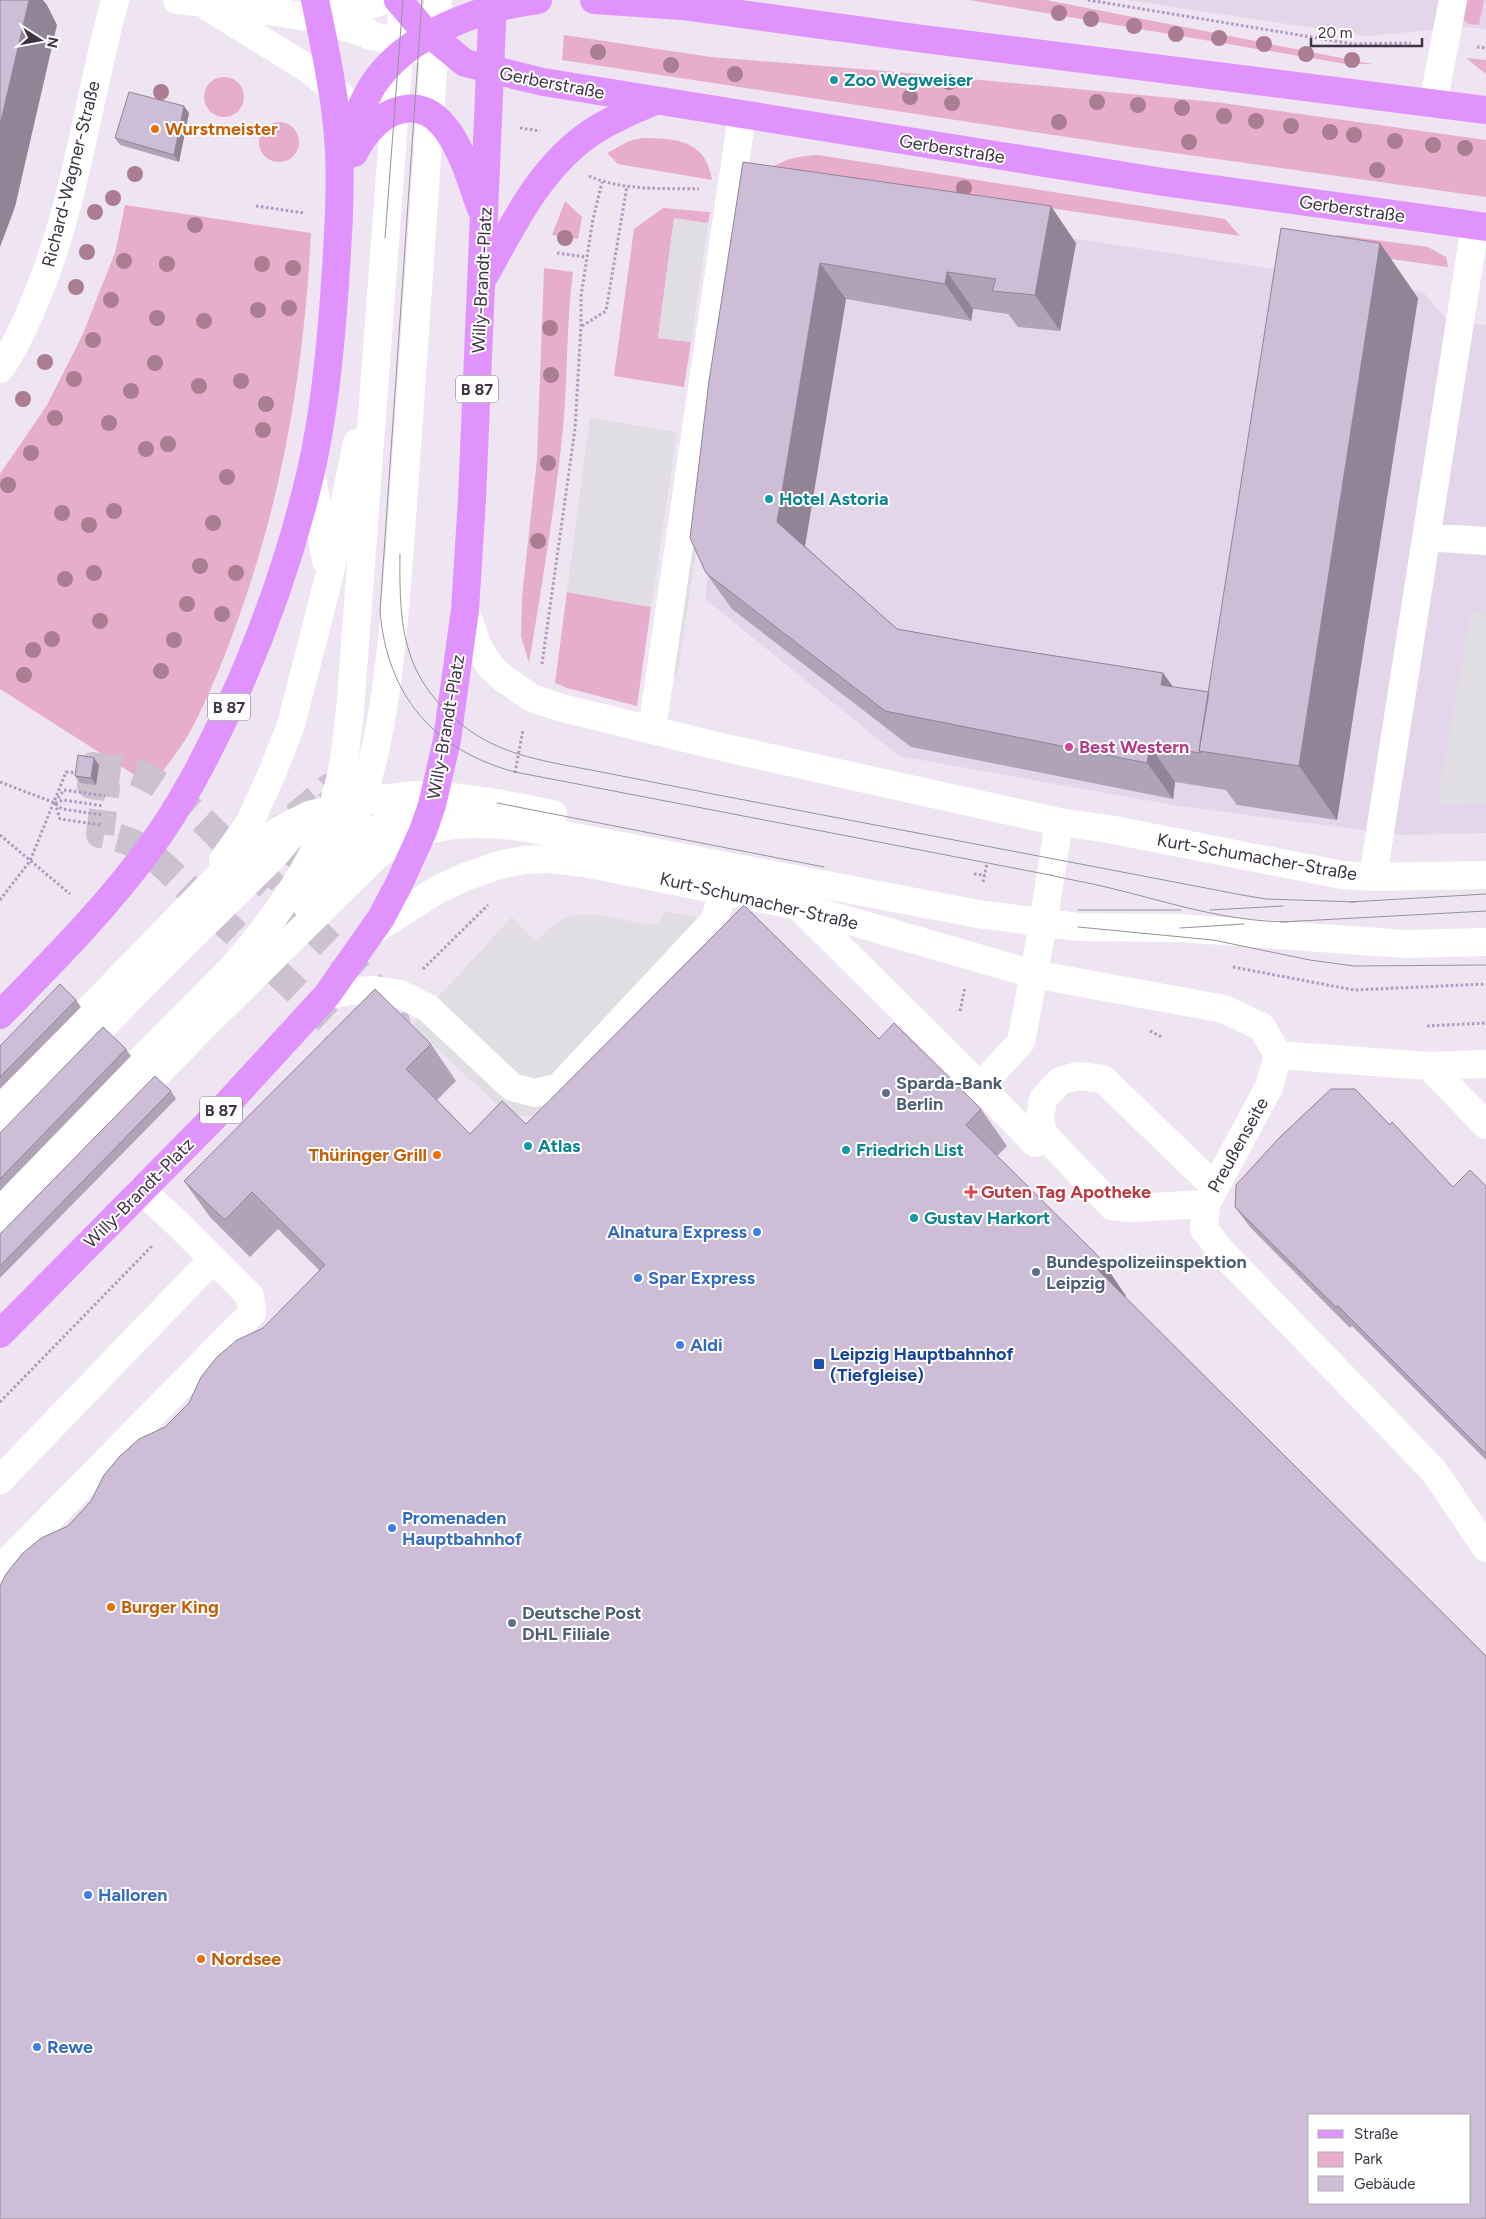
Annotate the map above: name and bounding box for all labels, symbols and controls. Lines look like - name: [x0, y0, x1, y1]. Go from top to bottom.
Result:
- north arrow: [15, 15, 65, 65]
- scale bar: [1311, 15, 1422, 47]
- text: 20 m: [1318, 24, 1352, 42]
- text: N: [43, 35, 62, 49]
- street label: Gerberstraße: [498, 62, 607, 104]
- place label: Zoo Wegweiser: [844, 69, 973, 91]
- marker: Zoo Wegweiser: [828, 74, 840, 86]
- street label: Richard-Wagner-Straße: [37, 78, 105, 270]
- place label: Wurstmeister: [165, 118, 278, 140]
- marker: Wurstmeister: [149, 123, 161, 135]
- street label: Gerberstraße: [898, 130, 1006, 168]
- street label: Gerberstraße: [1298, 191, 1406, 227]
- street label: Willy-Brandt-Platz: [467, 206, 497, 354]
- road number: B 87: [456, 376, 498, 402]
- place label: Hotel Astoria: [779, 488, 889, 510]
- marker: Hotel Astoria: [763, 493, 775, 505]
- street label: Willy-Brandt-Platz: [422, 653, 470, 801]
- road number: B 87: [208, 694, 250, 720]
- place label: Best Western: [1079, 736, 1189, 758]
- marker: Best Western: [1063, 741, 1075, 753]
- street label: Kurt-Schumacher-Straße: [1155, 829, 1359, 885]
- street label: Kurt-Schumacher-Straße: [658, 867, 861, 935]
- place label: Sparda-Bank Berlin: [896, 1072, 1003, 1115]
- marker: Sparda-Bank Berlin: [880, 1087, 892, 1099]
- street label: Preußenseite: [1203, 1093, 1273, 1196]
- road number: B 87: [200, 1096, 242, 1124]
- street label: Willy-Brandt-Platz: [79, 1133, 199, 1253]
- place label: Atlas: [538, 1135, 581, 1157]
- place label: Friedrich List: [856, 1139, 964, 1161]
- marker: Atlas: [522, 1140, 534, 1152]
- place label: Thüringer Grill: [309, 1144, 427, 1166]
- marker: Friedrich List: [840, 1144, 852, 1156]
- marker: Thüringer Grill: [431, 1149, 443, 1161]
- place label: Guten Tag Apotheke: [981, 1181, 1151, 1203]
- marker: Guten Tag Apotheke: [965, 1186, 977, 1198]
- place label: Gustav Harkort: [924, 1207, 1050, 1229]
- marker: Gustav Harkort: [908, 1212, 920, 1224]
- place label: Alnatura Express: [607, 1221, 748, 1243]
- marker: Alnatura Express: [751, 1226, 763, 1238]
- place label: Bundespolizeiinspektion Leipzig: [1046, 1251, 1247, 1294]
- marker: Bundespolizeiinspektion Leipzig: [1030, 1266, 1042, 1278]
- place label: Spar Express: [648, 1267, 756, 1289]
- marker: Spar Express: [632, 1272, 644, 1284]
- place label: Aldi: [690, 1334, 723, 1356]
- marker: Aldi: [674, 1339, 686, 1351]
- place label: Leipzig Hauptbahnhof (Tiefgleise): [830, 1343, 1014, 1386]
- marker: Leipzig Hauptbahnhof (Tiefgleise): [812, 1357, 826, 1371]
- place label: Promenaden Hauptbahnhof: [402, 1507, 523, 1550]
- marker: Promenaden Hauptbahnhof: [386, 1522, 398, 1534]
- place label: Burger King: [121, 1596, 219, 1618]
- marker: Burger King: [105, 1601, 117, 1613]
- place label: Deutsche Post DHL Filiale: [522, 1602, 642, 1645]
- marker: Deutsche Post DHL Filiale: [506, 1617, 518, 1629]
- place label: Halloren: [98, 1884, 167, 1906]
- marker: Halloren: [82, 1889, 94, 1901]
- place label: Nordsee: [211, 1948, 281, 1970]
- marker: Nordsee: [195, 1953, 207, 1965]
- place label: Rewe: [47, 2036, 93, 2058]
- marker: Rewe: [31, 2041, 43, 2053]
- legend: [1308, 2114, 1471, 2204]
- text: Straße: [1354, 2125, 1398, 2143]
- text: Park: [1354, 2150, 1383, 2168]
- text: Gebäude: [1354, 2175, 1415, 2193]

